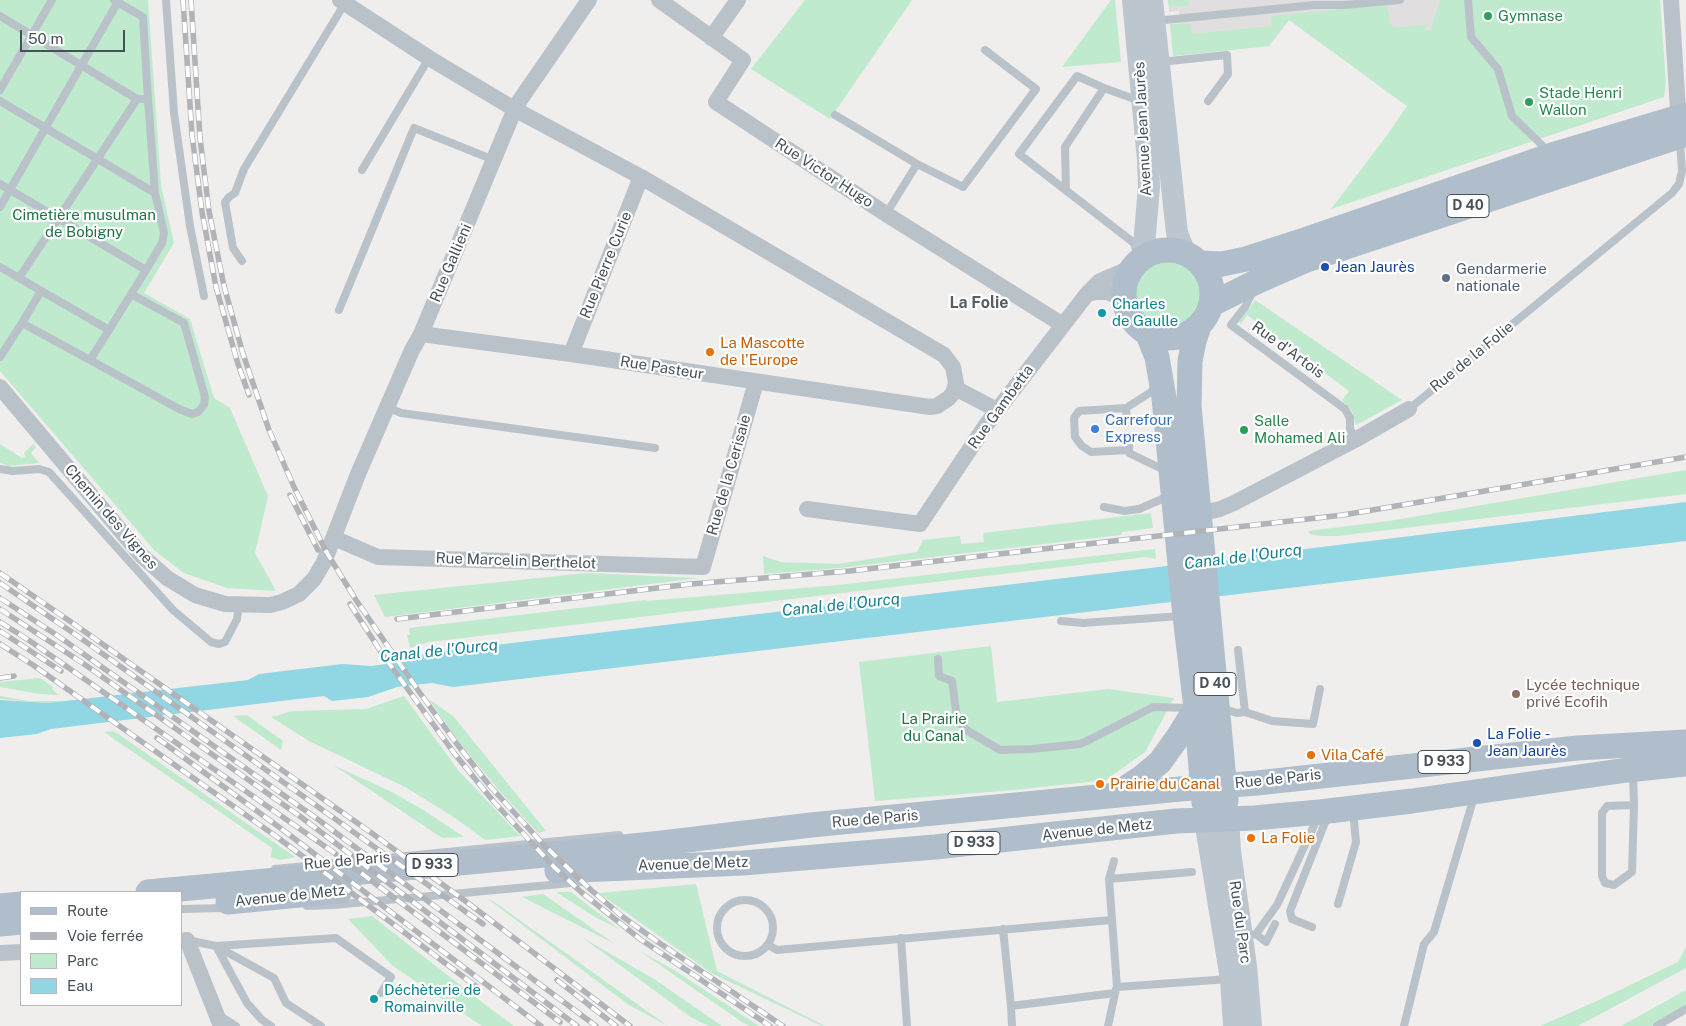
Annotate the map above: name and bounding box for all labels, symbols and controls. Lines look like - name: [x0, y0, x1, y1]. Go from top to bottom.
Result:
- place label: Gymnase: [1498, 7, 1563, 25]
- marker: Gymnase: [1482, 10, 1494, 22]
- scale bar: [22, 20, 128, 52]
- text: 50 m: [28, 30, 63, 47]
- street label: Avenue Jean Jaurès: [1130, 61, 1156, 197]
- place label: Stade Henri Wallon: [1539, 84, 1622, 119]
- marker: Stade Henri Wallon: [1523, 96, 1535, 108]
- street label: Rue Victor Hugo: [771, 134, 877, 212]
- road number: D 40: [1447, 195, 1489, 218]
- park label: Cimetière musulman de Bobigny: [12, 206, 156, 241]
- street label: Rue Pierre Curie: [576, 209, 636, 321]
- street label: Rue Gallieni: [426, 221, 476, 305]
- place label: Jean Jaurès: [1335, 258, 1415, 276]
- place label: Gendarmerie nationale: [1456, 260, 1547, 295]
- marker: Jean Jaurès: [1319, 261, 1331, 273]
- marker: Gendarmerie nationale: [1440, 272, 1452, 284]
- district label: La Folie: [949, 293, 1009, 313]
- place label: Charles de Gaulle: [1112, 295, 1178, 330]
- marker: Charles de Gaulle: [1096, 307, 1108, 319]
- street label: Rue d'Artois: [1248, 318, 1328, 382]
- street label: Rue de la Folie: [1427, 318, 1517, 396]
- place label: La Mascotte de l'Europe: [720, 334, 805, 369]
- marker: La Mascotte de l'Europe: [704, 346, 716, 358]
- street label: Rue Pasteur: [619, 352, 705, 384]
- street label: Rue Gambetta: [965, 361, 1037, 453]
- place label: Carrefour Express: [1105, 411, 1172, 446]
- place label: Salle Mohamed Ali: [1254, 412, 1345, 447]
- street label: Rue de la Cerisaie: [703, 413, 755, 537]
- marker: Carrefour Express: [1089, 423, 1101, 435]
- marker: Salle Mohamed Ali: [1238, 424, 1250, 436]
- street label: Chemin des Vignes: [61, 461, 161, 573]
- water label: Canal de l'Ourcq: [1183, 540, 1303, 574]
- street label: Rue Marcelin Berthelot: [435, 549, 597, 573]
- water label: Canal de l'Ourcq: [781, 589, 901, 621]
- water label: Canal de l'Ourcq: [379, 635, 499, 667]
- road number: D 40: [1194, 672, 1236, 696]
- place label: Lycée technique privé Ecofih: [1526, 676, 1640, 711]
- marker: Lycée technique privé Ecofih: [1510, 688, 1522, 700]
- park label: La Prairie du Canal: [901, 710, 967, 745]
- place label: La Folie - Jean Jaurès: [1487, 725, 1567, 760]
- marker: La Folie - Jean Jaurès: [1471, 737, 1483, 749]
- place label: Vila Café: [1321, 746, 1384, 764]
- marker: Vila Café: [1305, 749, 1317, 761]
- road number: D 933: [1418, 750, 1470, 774]
- street label: Rue de Paris: [1234, 766, 1322, 792]
- place label: Prairie du Canal: [1110, 775, 1220, 793]
- marker: Prairie du Canal: [1094, 778, 1106, 790]
- street label: Rue de Paris: [831, 806, 919, 832]
- street label: Avenue de Metz: [1041, 815, 1153, 845]
- place label: La Folie: [1261, 829, 1315, 847]
- road number: D 933: [948, 831, 1000, 854]
- marker: La Folie: [1245, 832, 1257, 844]
- street label: Rue de Paris: [303, 848, 391, 874]
- street label: Avenue de Metz: [637, 853, 749, 875]
- road number: D 933: [406, 854, 458, 876]
- street label: Rue du Parc: [1225, 879, 1255, 965]
- street label: Avenue de Metz: [234, 881, 346, 911]
- legend: [20, 891, 182, 1006]
- text: Route: [67, 902, 108, 919]
- text: Voie ferrée: [67, 927, 144, 944]
- text: Parc: [67, 952, 99, 969]
- text: Eau: [67, 977, 93, 994]
- place label: Déchèterie de Romainville: [384, 981, 481, 1016]
- marker: Déchèterie de Romainville: [368, 993, 380, 1005]

